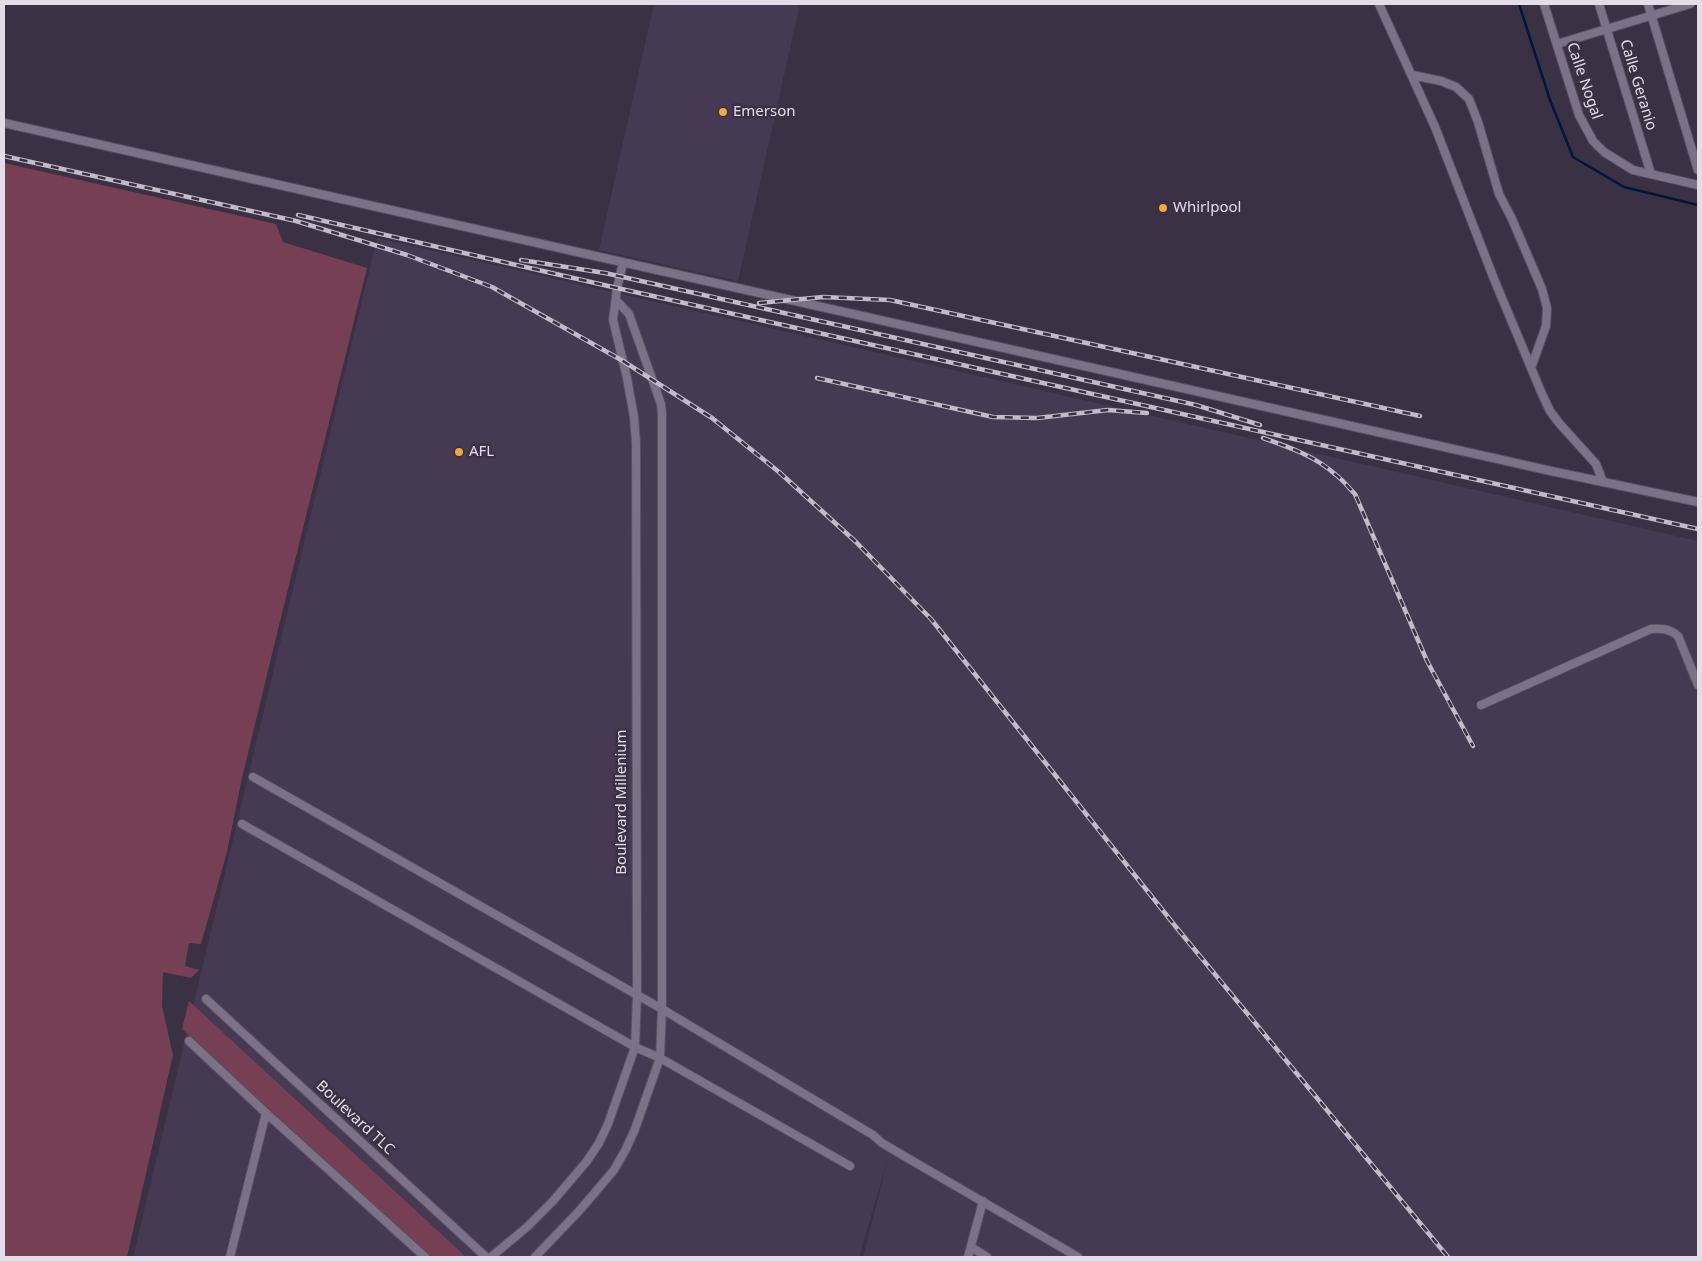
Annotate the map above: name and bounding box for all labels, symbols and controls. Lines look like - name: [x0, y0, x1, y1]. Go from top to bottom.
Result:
- street label: Calle Geranio: [1616, 37, 1660, 133]
- street label: Calle Nogal: [1562, 40, 1606, 122]
- place label: Emerson: [733, 103, 796, 121]
- marker: Emerson: [717, 106, 729, 118]
- place label: Whirlpool: [1173, 199, 1241, 217]
- marker: Whirlpool: [1157, 202, 1169, 214]
- place label: AFL: [469, 443, 494, 461]
- marker: AFL: [453, 446, 465, 458]
- street label: Boulevard Millenium: [613, 729, 631, 875]
- street label: Boulevard TLC: [312, 1077, 398, 1159]

